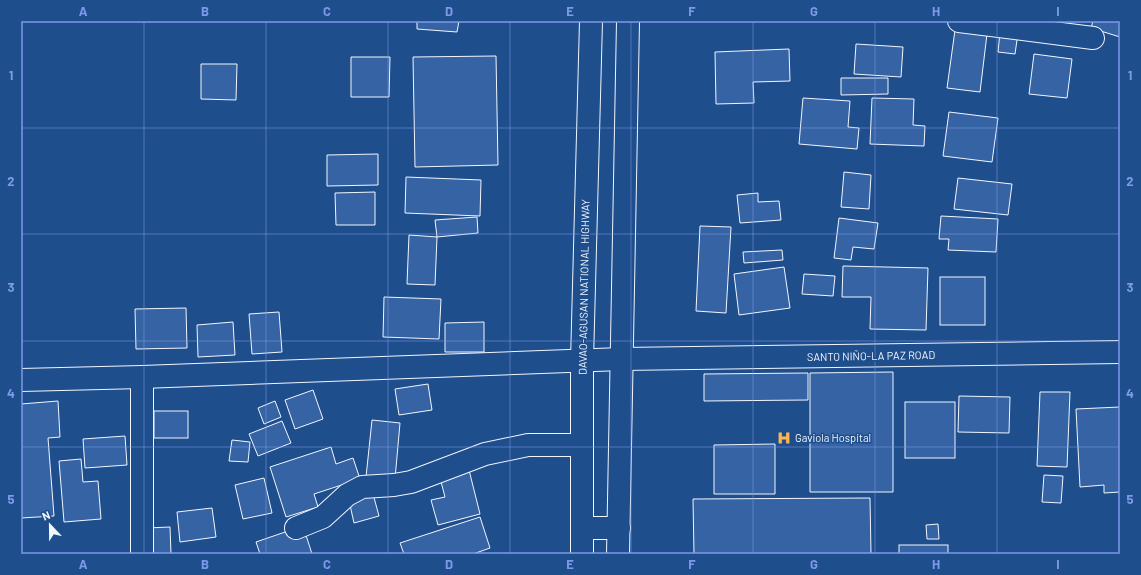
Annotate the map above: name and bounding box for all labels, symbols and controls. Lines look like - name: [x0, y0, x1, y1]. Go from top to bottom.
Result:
- text: A: [79, 3, 88, 19]
- text: B: [201, 3, 209, 19]
- text: C: [323, 3, 331, 19]
- text: D: [445, 3, 453, 19]
- text: E: [566, 3, 574, 19]
- text: F: [688, 3, 696, 19]
- text: G: [810, 3, 818, 19]
- text: H: [932, 3, 940, 19]
- text: I: [1056, 3, 1060, 19]
- text: 1: [9, 67, 13, 83]
- text: 1: [1128, 67, 1132, 83]
- text: 2: [7, 173, 15, 189]
- text: 2: [1126, 173, 1134, 189]
- street label: DAVAO-AGUSAN NATIONAL HIGHWAY: [575, 199, 592, 375]
- text: 3: [7, 279, 15, 295]
- text: 3: [1126, 279, 1134, 295]
- street label: SANTO NIÑO-LA PAZ ROAD: [807, 348, 935, 363]
- text: 4: [7, 385, 15, 401]
- text: 4: [1126, 385, 1134, 401]
- hospital icon: Gaviola Hospital: [776, 430, 792, 446]
- place label: Gaviola Hospital: [795, 431, 871, 444]
- text: 5: [7, 491, 15, 507]
- text: 5: [1126, 491, 1134, 507]
- north arrow: [30, 505, 70, 545]
- text: N: [40, 508, 52, 523]
- text: A: [79, 556, 88, 572]
- text: B: [201, 556, 209, 572]
- text: C: [323, 556, 331, 572]
- text: D: [445, 556, 453, 572]
- text: E: [566, 556, 574, 572]
- text: F: [688, 556, 696, 572]
- text: G: [810, 556, 818, 572]
- text: H: [932, 556, 940, 572]
- text: I: [1056, 556, 1060, 572]

